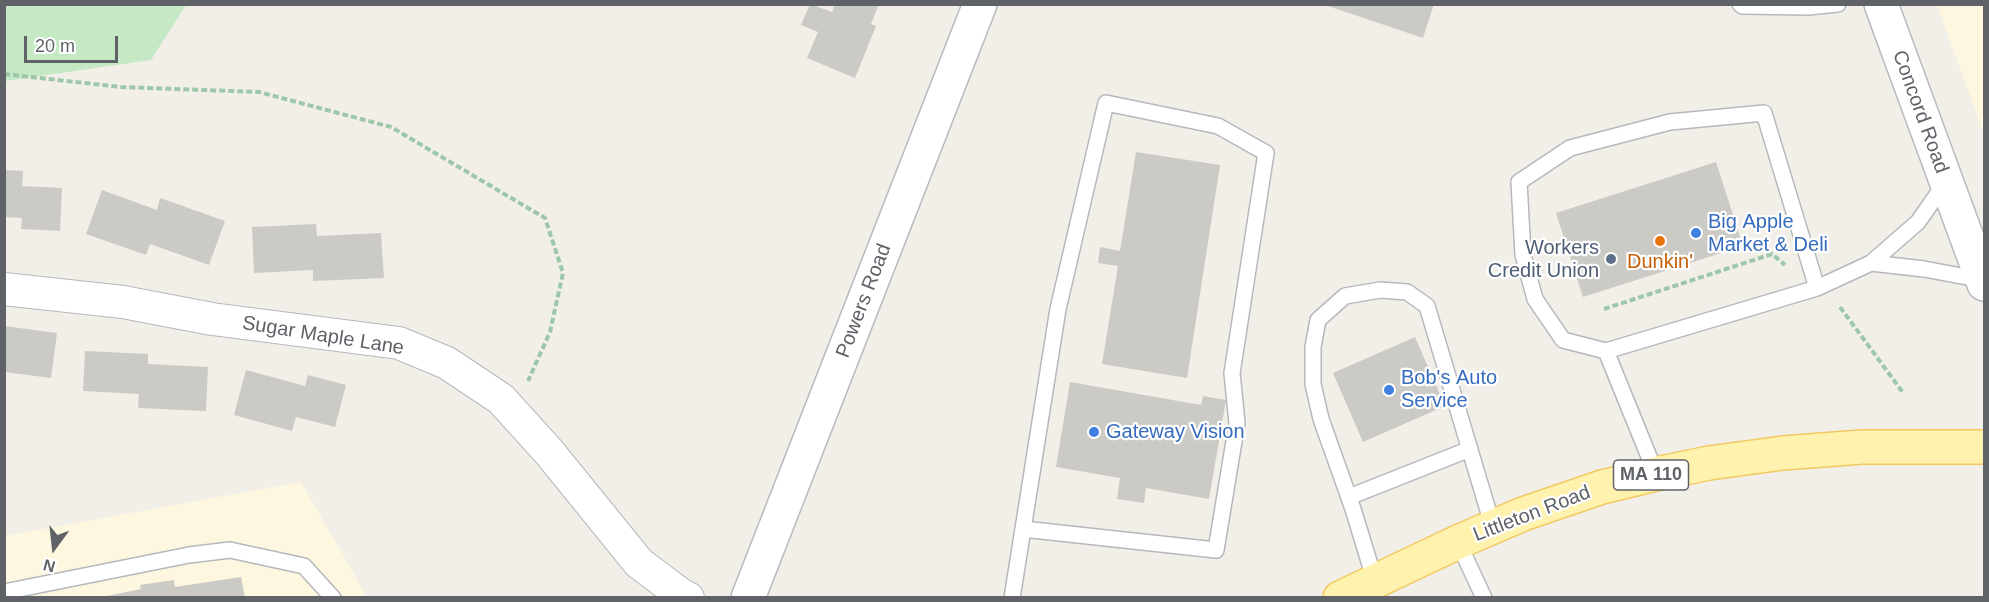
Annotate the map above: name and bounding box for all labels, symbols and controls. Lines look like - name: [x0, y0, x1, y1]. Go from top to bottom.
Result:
- scale bar: [27, 24, 122, 62]
- text: 20 m: [35, 36, 75, 56]
- street label: Concord Road: [1887, 47, 1953, 177]
- place label: Big Apple Market & Deli: [1708, 210, 1828, 257]
- marker: Big Apple Market & Deli: [1689, 226, 1703, 240]
- marker: Dunkin': [1653, 234, 1667, 248]
- place label: Workers Credit Union: [1488, 236, 1599, 283]
- street label: Powers Road: [831, 241, 897, 361]
- place label: Dunkin': [1627, 250, 1693, 274]
- marker: Workers Credit Union: [1604, 252, 1618, 266]
- street label: Sugar Maple Lane: [240, 311, 406, 361]
- place label: Bob's Auto Service: [1401, 366, 1497, 413]
- marker: Bob's Auto Service: [1382, 383, 1396, 397]
- place label: Gateway Vision: [1106, 420, 1245, 444]
- marker: Gateway Vision: [1087, 425, 1101, 439]
- road number: MA 110: [1614, 460, 1688, 490]
- street label: Littleton Road: [1470, 481, 1594, 547]
- north arrow: [24, 518, 84, 578]
- text: N: [41, 556, 57, 576]

